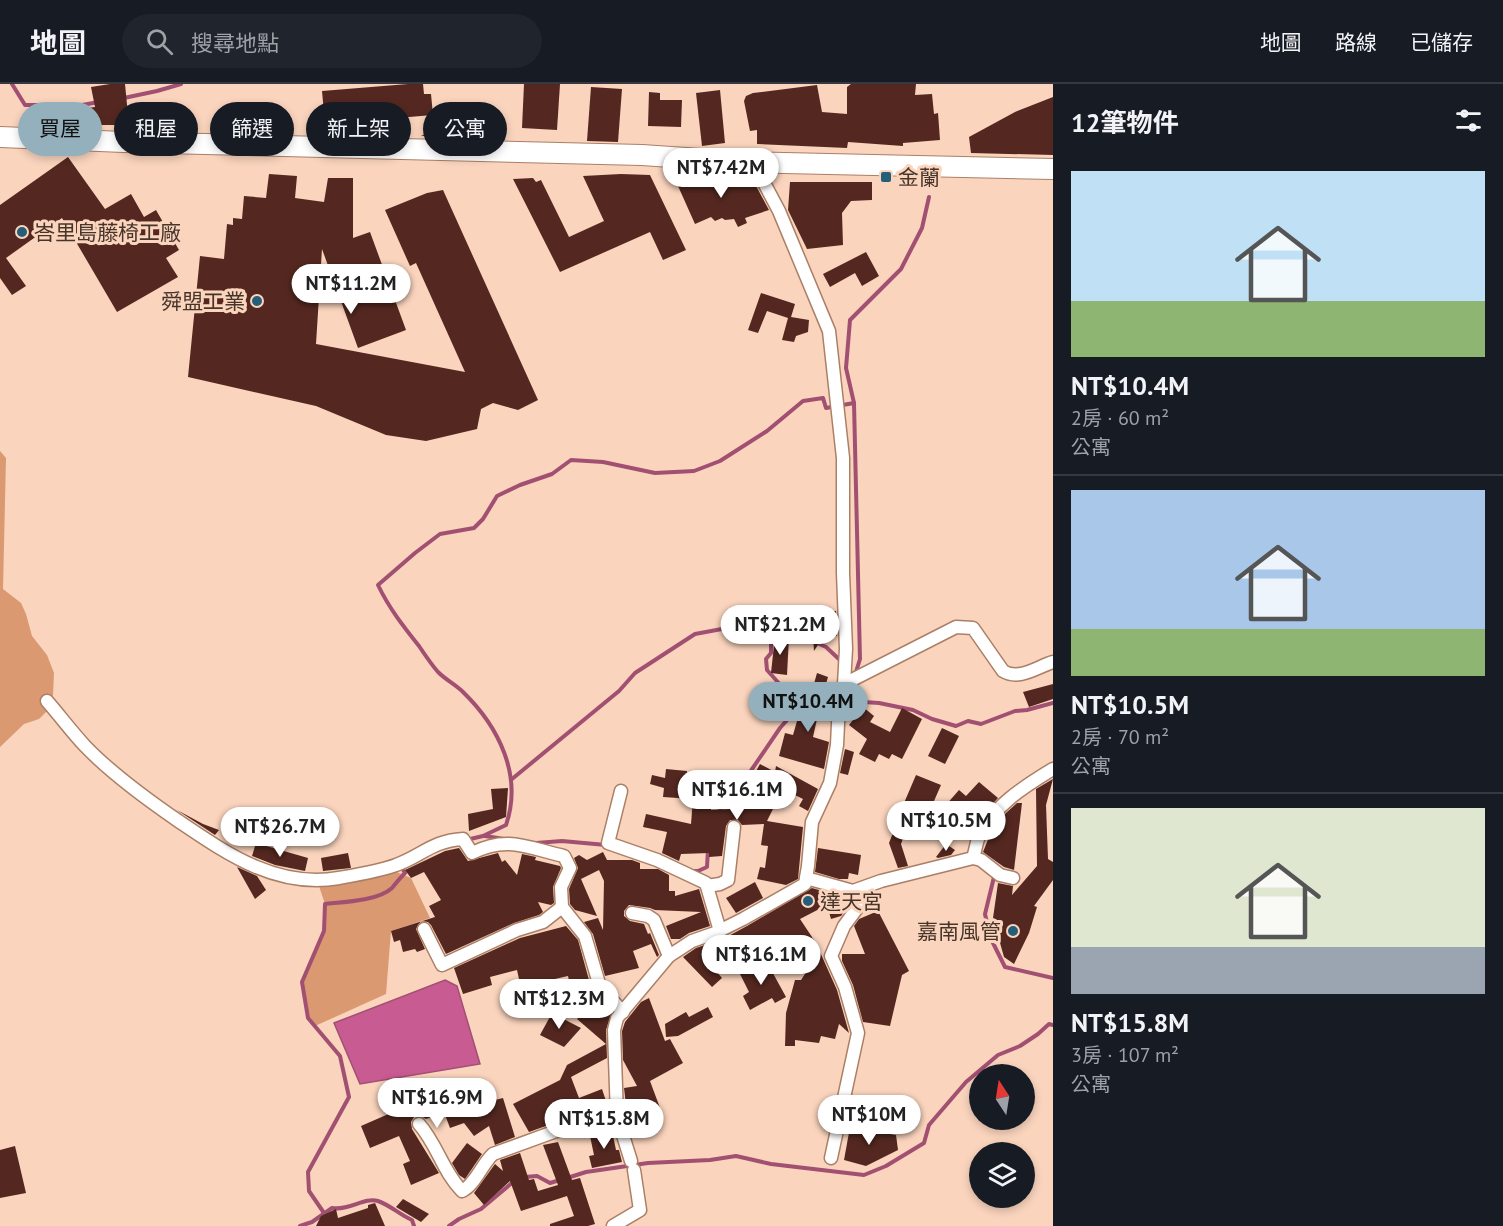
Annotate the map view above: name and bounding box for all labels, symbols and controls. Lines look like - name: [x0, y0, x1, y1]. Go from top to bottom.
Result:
- search box: [122, 14, 542, 68]
- text: 地圖: [30, 24, 86, 61]
- icon: search: [143, 25, 176, 58]
- text: 搜尋地點: [191, 29, 279, 57]
- text: 地圖: [1260, 29, 1302, 56]
- text: 路線: [1335, 29, 1377, 56]
- text: 已儲存: [1410, 29, 1473, 56]
- chip: 買屋: [18, 102, 102, 156]
- chip: 租屋: [114, 102, 198, 156]
- chip: 篩選: [210, 102, 294, 156]
- chip: 新上架: [306, 102, 411, 156]
- chip: 公寓: [423, 102, 507, 156]
- icon: filters: [1452, 104, 1485, 137]
- text: 12筆物件: [1071, 106, 1178, 139]
- pin: NT$7.42M: [659, 148, 783, 199]
- text: NT$7.42M: [677, 154, 765, 180]
- place label: 金蘭: [898, 164, 940, 191]
- marker: 金蘭: [879, 170, 893, 184]
- icon: home: [1224, 210, 1332, 318]
- place label: 峇里島藤椅工廠: [34, 219, 181, 246]
- marker: 峇里島藤椅工廠: [15, 225, 29, 239]
- pin: NT$11.2M: [289, 264, 413, 315]
- text: NT$11.2M: [306, 270, 396, 296]
- place label: 舜盟工業: [161, 288, 245, 315]
- marker: 舜盟工業: [250, 294, 264, 308]
- text: NT$10.4M: [1071, 369, 1189, 402]
- text: 2房 · 60 m²: [1071, 405, 1169, 431]
- text: 公寓: [1071, 434, 1111, 460]
- icon: home: [1224, 529, 1332, 637]
- pin: NT$21.2M: [718, 605, 842, 656]
- text: NT$21.2M: [735, 611, 825, 637]
- pin: NT$10.4M: [746, 682, 870, 733]
- text: NT$10.4M: [763, 688, 853, 714]
- text: NT$10.5M: [1071, 688, 1189, 721]
- text: 2房 · 70 m²: [1071, 724, 1169, 750]
- text: 公寓: [1071, 753, 1111, 779]
- pin: NT$16.1M: [675, 770, 799, 821]
- text: NT$16.1M: [692, 776, 782, 802]
- pin: NT$10.5M: [884, 801, 1008, 852]
- pin: NT$26.7M: [218, 807, 342, 858]
- text: NT$10.5M: [901, 807, 991, 833]
- text: NT$26.7M: [235, 813, 325, 839]
- icon: home: [1224, 847, 1332, 955]
- place label: 達天宮: [820, 888, 883, 915]
- marker: 達天宮: [801, 894, 815, 908]
- place label: 嘉南風管: [917, 918, 1001, 945]
- marker: 嘉南風管: [1006, 924, 1020, 938]
- pin: NT$16.1M: [699, 935, 823, 986]
- text: NT$16.1M: [716, 941, 806, 967]
- pin: NT$12.3M: [497, 979, 621, 1030]
- text: NT$12.3M: [514, 985, 604, 1011]
- text: NT$15.8M: [1071, 1006, 1189, 1039]
- text: 3房 · 107 m²: [1071, 1042, 1179, 1068]
- north arrow: [969, 1064, 1035, 1130]
- map controls: [969, 1064, 1035, 1208]
- text: 公寓: [1071, 1071, 1111, 1097]
- pin: NT$16.9M: [375, 1078, 499, 1129]
- text: NT$16.9M: [392, 1084, 482, 1110]
- pin: NT$10M: [820, 1095, 918, 1146]
- pin: NT$15.8M: [542, 1099, 666, 1150]
- text: NT$10M: [832, 1101, 906, 1127]
- text: NT$15.8M: [559, 1105, 649, 1131]
- button: layers: [969, 1142, 1035, 1208]

